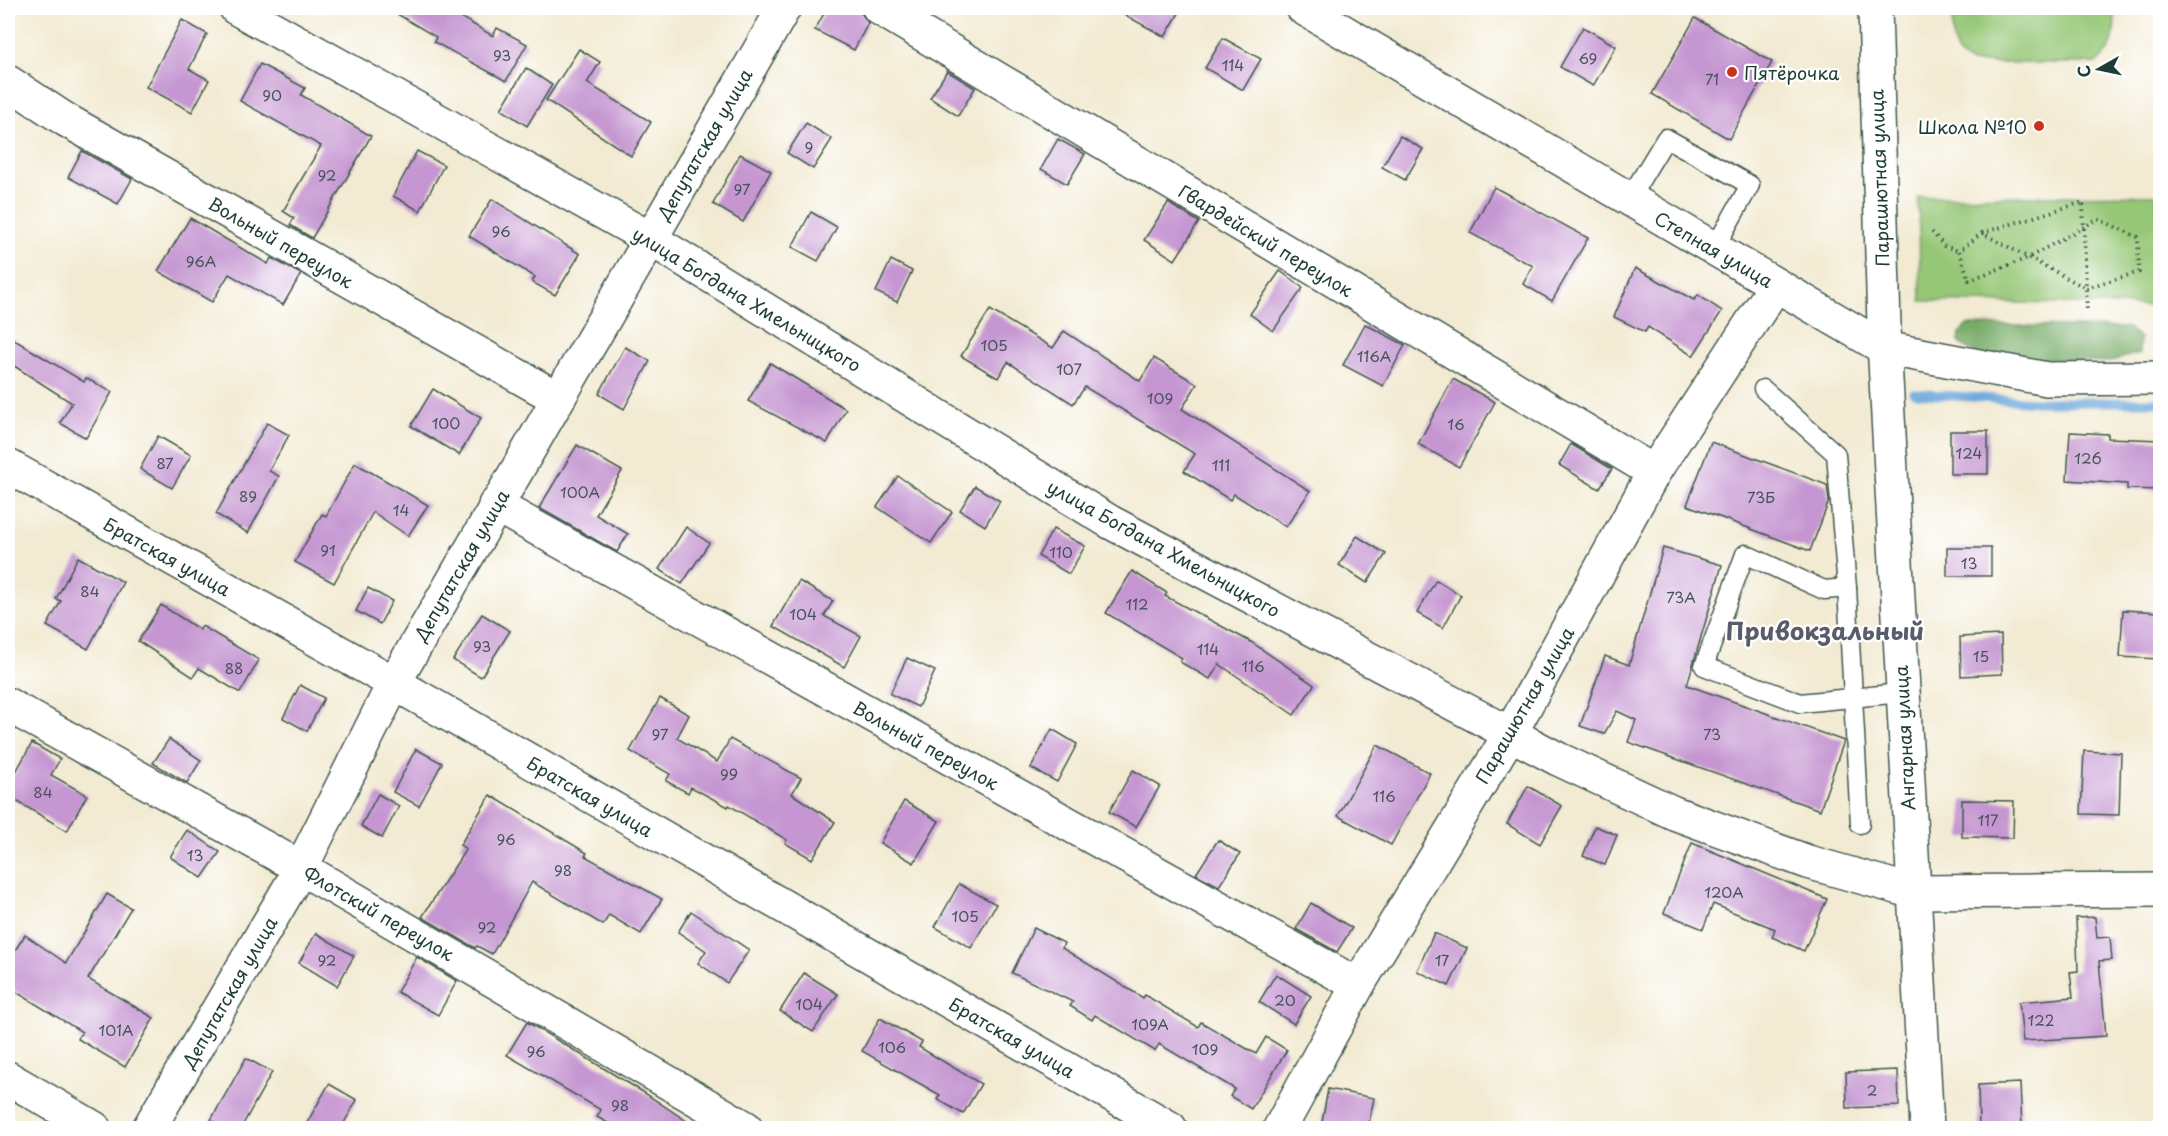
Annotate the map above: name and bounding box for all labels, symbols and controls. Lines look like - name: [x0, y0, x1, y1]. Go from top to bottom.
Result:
- north arrow: [2069, 39, 2129, 99]
- house number: 93: [493, 43, 511, 66]
- house number: 69: [1579, 46, 1597, 69]
- house number: 114: [1222, 53, 1244, 76]
- place label: Пятёрочка: [1744, 59, 1840, 86]
- street label: Депутатская улица: [649, 63, 759, 226]
- text: С: [2070, 64, 2096, 79]
- marker: Пятёрочка: [1725, 65, 1739, 79]
- house number: 71: [1705, 67, 1719, 90]
- house number: 90: [262, 83, 282, 106]
- street label: Парашютная улица: [1862, 88, 1896, 267]
- place label: Школа №10: [1918, 113, 2027, 140]
- marker: Школа №10: [2032, 119, 2046, 133]
- house number: 9: [805, 135, 813, 158]
- house number: 92: [318, 163, 336, 186]
- house number: 97: [733, 177, 751, 200]
- street label: Гвардейский переулок: [1174, 177, 1359, 303]
- street label: Вольный переулок: [204, 190, 359, 295]
- street label: Степная улица: [1650, 204, 1779, 294]
- house number: 96: [492, 219, 511, 242]
- street label: улица Богдана Хмельницкого: [628, 220, 866, 378]
- house number: 96А: [186, 249, 216, 272]
- house number: 105: [980, 333, 1008, 356]
- house number: 116А: [1357, 344, 1391, 367]
- house number: 107: [1056, 357, 1082, 380]
- house number: 109: [1147, 386, 1173, 409]
- house number: 100: [432, 411, 460, 434]
- house number: 16: [1447, 412, 1465, 435]
- house number: 124: [1956, 441, 1983, 464]
- house number: 126: [2074, 446, 2102, 469]
- house number: 87: [156, 451, 174, 474]
- house number: 111: [1212, 453, 1230, 476]
- street label: улица Богдана Хмельницкого: [1043, 473, 1285, 623]
- house number: 100А: [560, 480, 600, 503]
- house number: 89: [239, 484, 257, 507]
- street label: Депутатская улица: [406, 484, 516, 647]
- house number: 73Б: [1747, 485, 1775, 508]
- house number: 14: [393, 498, 409, 521]
- street label: Братская улица: [99, 510, 236, 602]
- house number: 91: [320, 538, 336, 561]
- house number: 110: [1049, 540, 1073, 563]
- house number: 13: [1961, 551, 1977, 574]
- house number: 84: [80, 579, 100, 602]
- house number: 73А: [1666, 585, 1696, 608]
- house number: 112: [1125, 592, 1149, 615]
- house number: 104: [789, 602, 817, 625]
- district label: Привокзальный: [1726, 612, 1924, 648]
- street label: Парашютная улица: [1468, 621, 1580, 789]
- house number: 93: [473, 634, 491, 657]
- house number: 114: [1197, 637, 1219, 660]
- house number: 15: [1973, 644, 1989, 667]
- house number: 116: [1241, 654, 1265, 677]
- house number: 88: [225, 656, 243, 679]
- street label: Ангарная улица: [1887, 664, 1921, 811]
- street label: Вольный переулок: [848, 694, 1004, 796]
- house number: 97: [651, 722, 669, 745]
- house number: 73: [1703, 722, 1721, 745]
- street label: Братская улица: [522, 749, 659, 843]
- house number: 99: [720, 762, 738, 785]
- house number: 84: [33, 780, 53, 803]
- house number: 116: [1372, 784, 1396, 807]
- house number: 117: [1977, 808, 1999, 831]
- house number: 96: [497, 827, 516, 850]
- house number: 13: [187, 843, 203, 866]
- house number: 98: [554, 858, 572, 881]
- street label: Флотский переулок: [299, 859, 459, 967]
- house number: 120А: [1704, 880, 1744, 903]
- house number: 105: [951, 904, 979, 927]
- street label: Депутатская улица: [174, 911, 284, 1074]
- house number: 92: [478, 915, 496, 938]
- house number: 92: [318, 948, 336, 971]
- house number: 17: [1435, 948, 1449, 971]
- house number: 20: [1274, 988, 1296, 1011]
- street label: Братская улица: [944, 990, 1081, 1084]
- house number: 104: [795, 992, 823, 1015]
- house number: 122: [2028, 1008, 2054, 1031]
- house number: 109А: [1131, 1012, 1169, 1035]
- house number: 101А: [99, 1018, 133, 1041]
- house number: 106: [878, 1035, 906, 1058]
- house number: 109: [1192, 1037, 1218, 1060]
- house number: 96: [527, 1039, 546, 1062]
- house number: 2: [1867, 1078, 1877, 1101]
- house number: 98: [611, 1093, 629, 1116]

